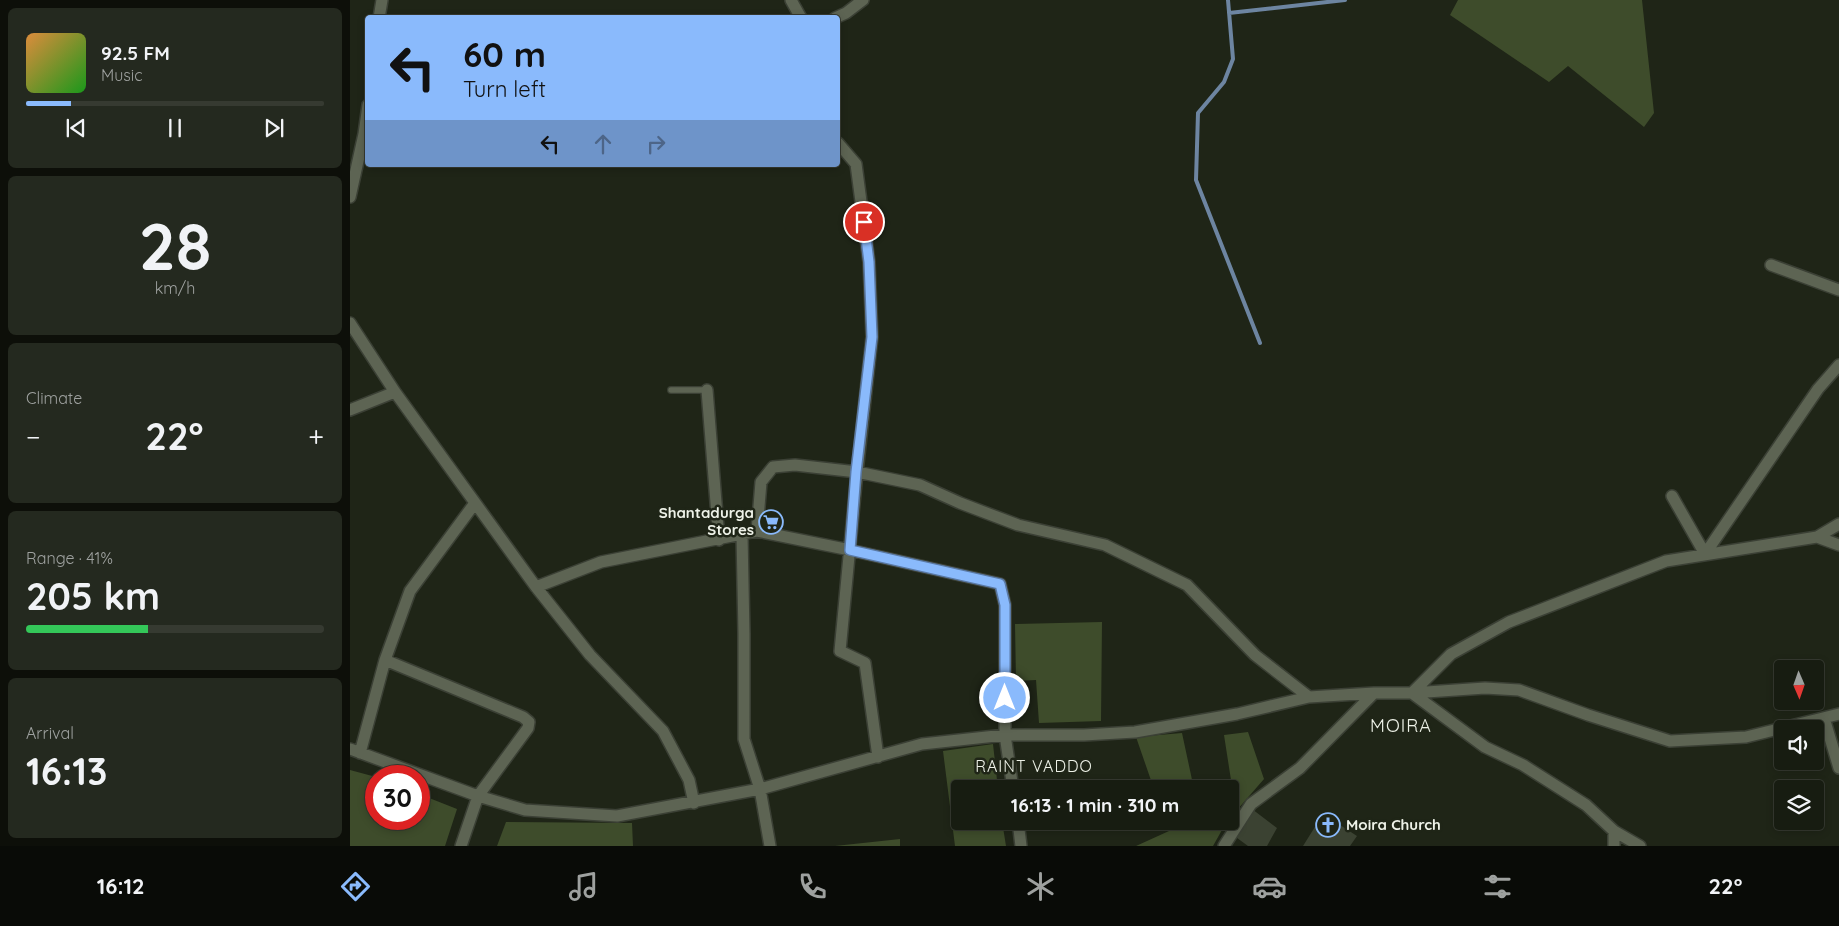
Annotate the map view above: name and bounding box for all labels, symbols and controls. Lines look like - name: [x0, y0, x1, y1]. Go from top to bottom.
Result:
- text: 60 m: [463, 32, 546, 76]
- icon: left: [380, 35, 445, 100]
- text: 92.5 FM: [101, 41, 170, 65]
- text: Music: [101, 65, 143, 85]
- text: Turn left: [463, 75, 546, 103]
- icon: previous: [62, 114, 90, 142]
- icon: pause: [161, 114, 189, 142]
- icon: next: [260, 114, 288, 142]
- icon: left: [536, 130, 564, 158]
- icon: ahead: [589, 130, 617, 158]
- icon: right: [642, 130, 670, 158]
- pin: [843, 201, 885, 243]
- text: 28: [139, 205, 211, 286]
- icon: arrive: [850, 208, 878, 236]
- text: km/h: [155, 278, 195, 298]
- text: Climate: [26, 388, 82, 408]
- text: 22°: [145, 412, 203, 460]
- text: −: [26, 419, 41, 454]
- text: +: [308, 419, 324, 454]
- place label: Shantadurga Stores: [659, 503, 754, 539]
- supermarket icon: Shantadurga Stores: [758, 509, 784, 535]
- text: Range · 41%: [26, 548, 113, 568]
- text: 205 km: [26, 572, 160, 620]
- north arrow: [1774, 660, 1824, 710]
- map controls: [1774, 660, 1824, 830]
- position arrow: [978, 671, 1030, 723]
- district label: MOIRA: [1370, 714, 1432, 737]
- button: sound: [1774, 720, 1824, 770]
- text: Arrival: [26, 723, 74, 743]
- text: 16:13: [26, 747, 107, 795]
- district label: RAINT VADDO: [975, 756, 1093, 776]
- speed limit sign: 30: [365, 765, 430, 830]
- button: layers: [1774, 780, 1824, 830]
- text: 16:13 · 1 min · 310 m: [1011, 793, 1179, 817]
- church icon: Moira Church: [1315, 812, 1341, 838]
- place label: Moira Church: [1346, 815, 1441, 834]
- icon: directions: [338, 869, 373, 904]
- icon: music: [566, 869, 601, 904]
- icon: phone: [795, 869, 830, 904]
- icon: climate: [1023, 869, 1058, 904]
- icon: car: [1252, 869, 1287, 904]
- icon: filters: [1480, 869, 1515, 904]
- text: 16:12: [97, 872, 145, 900]
- text: 22°: [1709, 872, 1742, 900]

